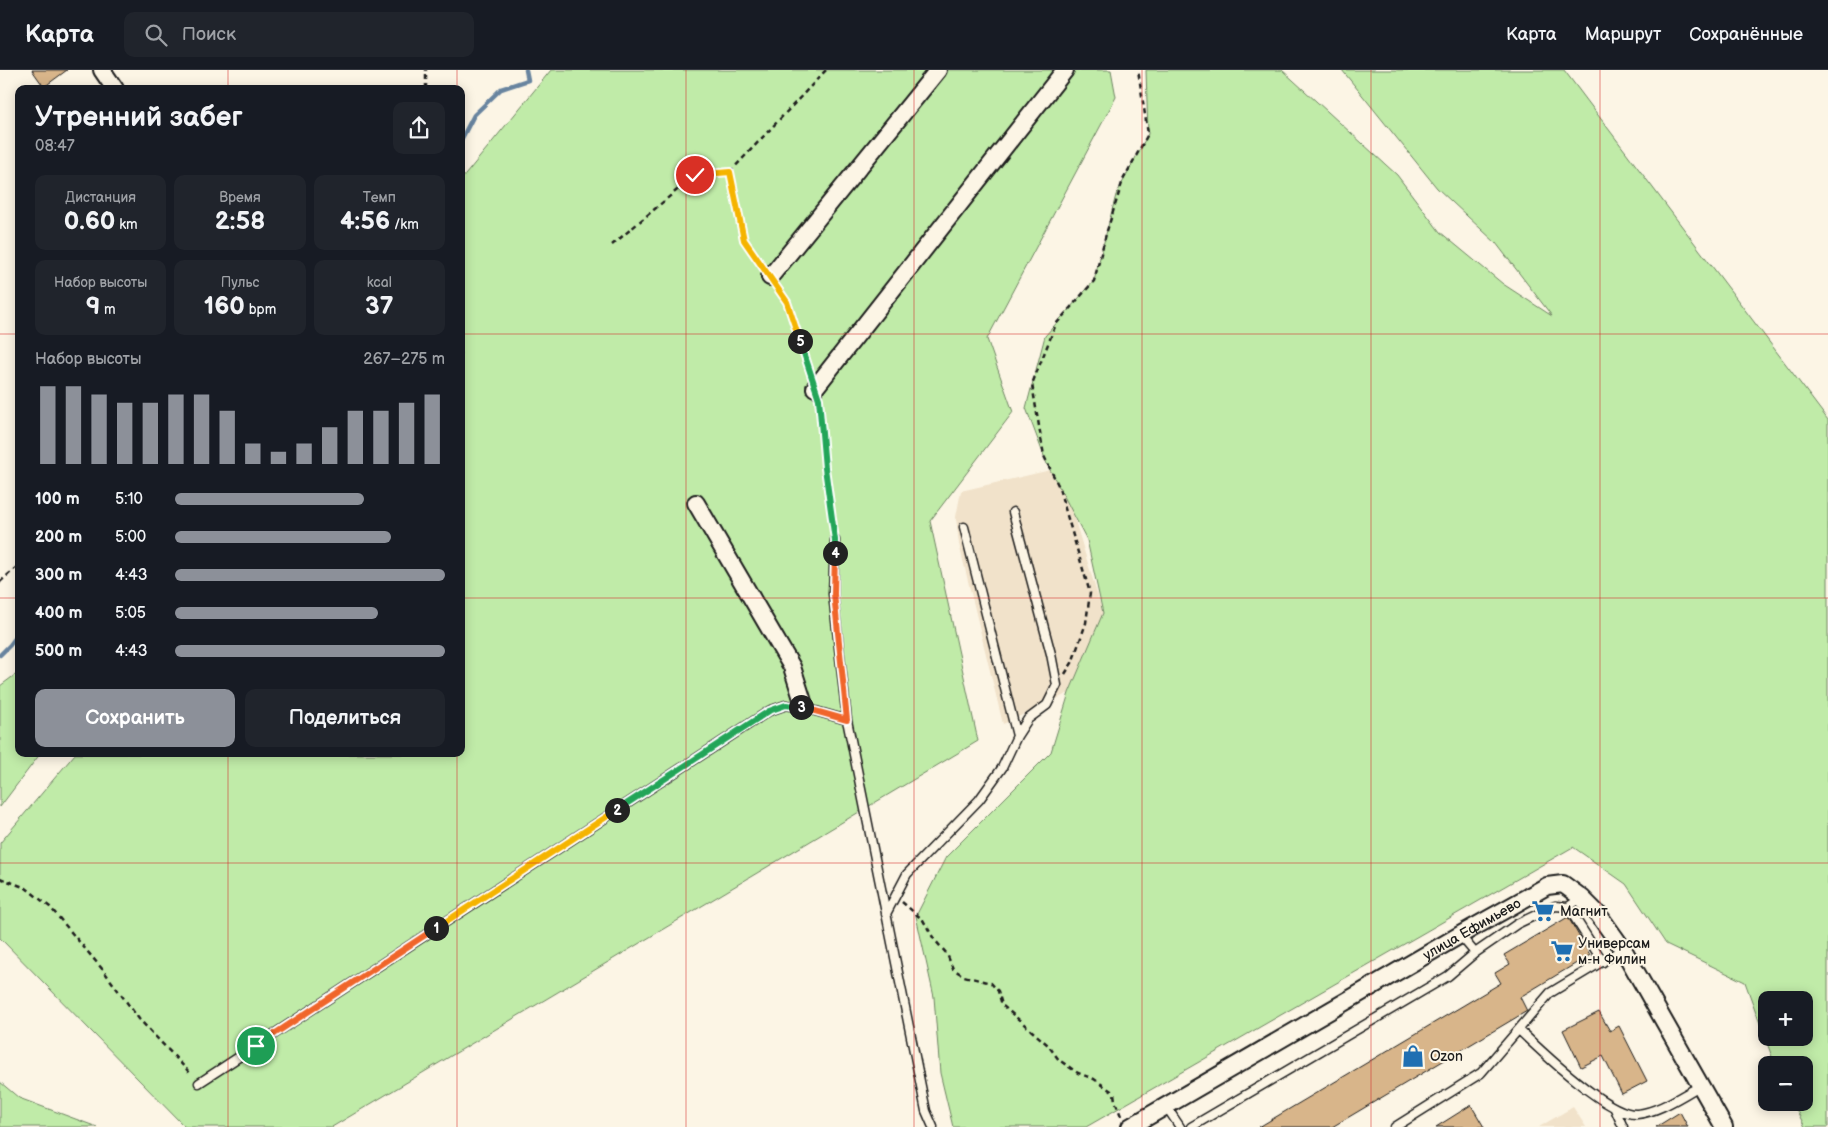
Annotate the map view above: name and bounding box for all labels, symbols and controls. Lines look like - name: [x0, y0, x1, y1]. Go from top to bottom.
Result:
- search box: [124, 12, 474, 57]
- text: Карта: [25, 20, 94, 49]
- icon: search: [142, 21, 170, 49]
- text: Поиск: [182, 23, 236, 46]
- text: Карта: [1506, 24, 1557, 45]
- text: Маршрут: [1585, 24, 1661, 45]
- text: Сохранённые: [1689, 24, 1803, 45]
- text: Утренний забег: [35, 101, 243, 134]
- button: share: [393, 102, 445, 154]
- text: 08:47: [35, 137, 75, 156]
- pin: [674, 154, 716, 196]
- icon: check: [681, 161, 709, 189]
- text: Дистанция: [65, 189, 136, 206]
- text: Время: [219, 189, 261, 206]
- text: Темп: [363, 189, 396, 206]
- text: 0.60: [64, 206, 115, 237]
- text: 2:58: [215, 206, 265, 237]
- text: 4:56: [340, 206, 390, 237]
- text: km: [115, 216, 138, 233]
- text: /km: [390, 216, 419, 233]
- text: Набор высоты: [54, 274, 147, 291]
- text: Пульс: [221, 274, 259, 291]
- text: kcal: [367, 274, 392, 291]
- text: 9: [86, 291, 100, 322]
- text: 160: [204, 291, 245, 322]
- text: 37: [365, 291, 394, 322]
- text: m: [100, 301, 116, 318]
- text: bpm: [245, 301, 276, 318]
- pin: 5: [788, 328, 812, 354]
- text: 5: [796, 333, 805, 350]
- text: Набор высоты: [35, 350, 142, 369]
- text: 267–275 m: [363, 350, 445, 369]
- text: 100 m: [35, 490, 80, 509]
- text: 5:10: [115, 490, 143, 509]
- text: 200 m: [35, 528, 82, 547]
- text: 5:00: [115, 528, 146, 547]
- pin: 4: [822, 540, 848, 566]
- text: 4: [831, 545, 840, 562]
- text: 300 m: [35, 566, 82, 585]
- text: 4:43: [115, 566, 148, 585]
- text: 400 m: [35, 604, 82, 623]
- text: 5:05: [115, 604, 146, 623]
- text: 500 m: [35, 642, 82, 661]
- text: 4:43: [115, 642, 148, 661]
- button: Сохранить: [35, 689, 235, 747]
- button: Поделиться: [245, 689, 445, 747]
- pin: 3: [788, 694, 814, 720]
- text: 3: [797, 699, 806, 716]
- pin: 2: [604, 798, 630, 822]
- text: 2: [613, 802, 622, 819]
- street label: улица Ефимьево: [1420, 895, 1524, 964]
- supermarket icon: Магнит: [1530, 898, 1556, 924]
- place label: Магнит: [1560, 903, 1608, 920]
- pin: 1: [424, 916, 448, 940]
- text: 1: [434, 920, 439, 937]
- place label: Универсам м-н Филин: [1578, 935, 1650, 968]
- supermarket icon: Универсам м-н Филин: [1549, 938, 1575, 964]
- map controls: [1758, 991, 1813, 1111]
- button: +: [1758, 991, 1813, 1046]
- pin: [235, 1025, 277, 1067]
- icon: arrive: [242, 1032, 270, 1060]
- shop icon: Ozon: [1400, 1043, 1426, 1069]
- place label: Ozon: [1430, 1048, 1463, 1065]
- button: −: [1758, 1056, 1813, 1111]

